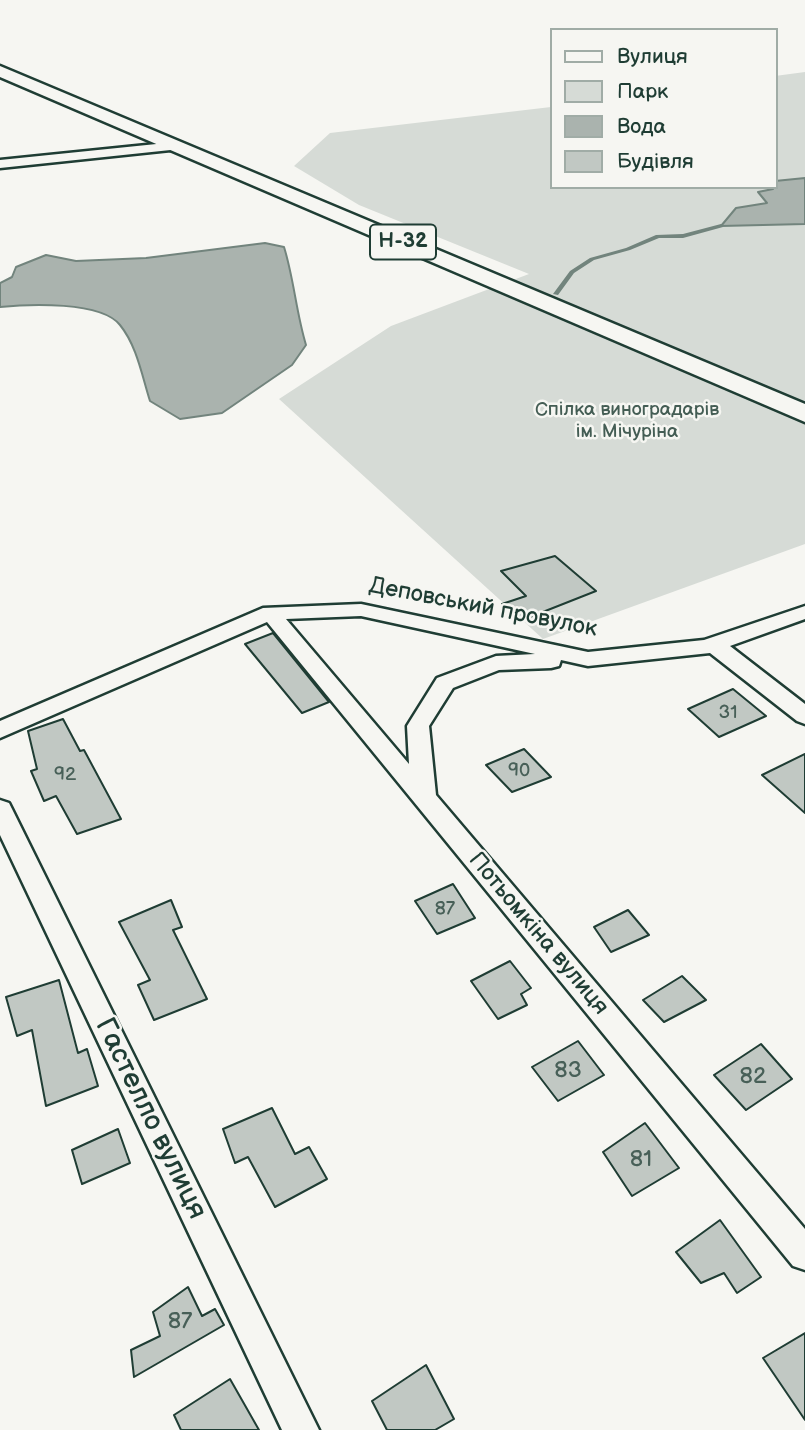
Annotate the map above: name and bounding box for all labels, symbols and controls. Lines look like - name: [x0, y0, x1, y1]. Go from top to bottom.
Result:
- legend: [550, 28, 777, 189]
- text: Вулиця: [617, 44, 688, 69]
- text: Парк: [617, 79, 668, 104]
- text: Вода: [617, 114, 666, 139]
- text: Будівля: [617, 149, 694, 174]
- road number: Н-32: [370, 224, 436, 260]
- park label: Спілка виноградарів ім. Мічуріна: [535, 399, 719, 443]
- street label: Деповський провулок: [367, 572, 599, 644]
- house number: 31: [718, 702, 738, 724]
- house number: 90: [508, 760, 530, 782]
- house number: 92: [54, 764, 76, 786]
- street label: Потьомкіна вулиця: [462, 847, 614, 1021]
- house number: 87: [435, 898, 455, 920]
- street label: Гастелло вулиця: [87, 1013, 213, 1225]
- house number: 83: [554, 1057, 582, 1085]
- house number: 82: [740, 1063, 766, 1091]
- house number: 81: [630, 1146, 652, 1174]
- house number: 87: [168, 1308, 192, 1336]

